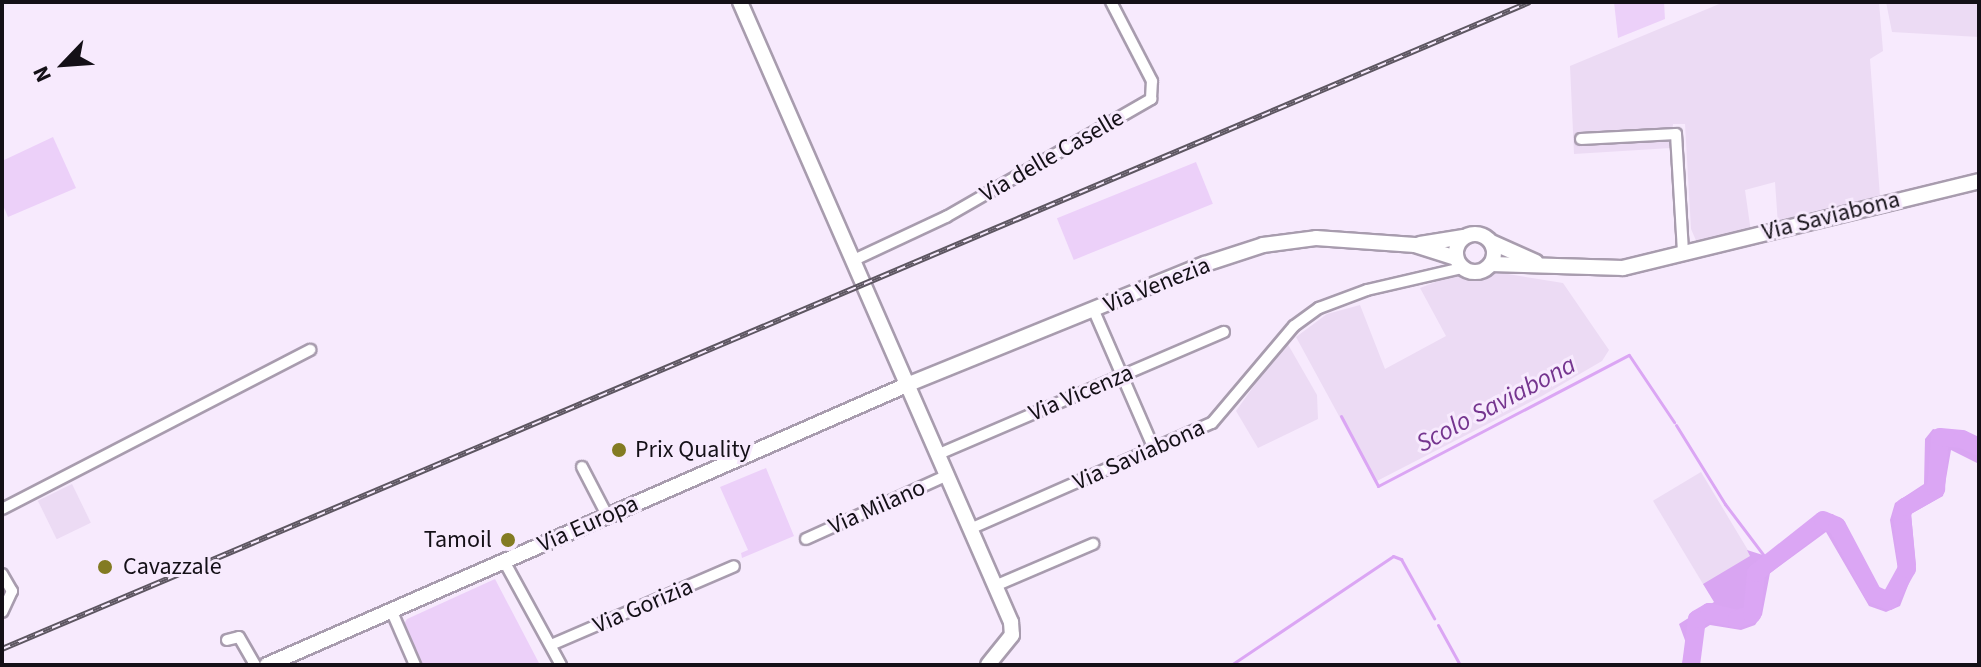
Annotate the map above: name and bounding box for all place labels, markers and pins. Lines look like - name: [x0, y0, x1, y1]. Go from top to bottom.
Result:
- place label: Prix Quality: [635, 436, 751, 464]
- marker: Prix Quality: [610, 441, 628, 459]
- place label: Tamoil: [424, 526, 492, 554]
- marker: Tamoil: [499, 531, 517, 549]
- place label: Cavazzale: [123, 553, 222, 581]
- marker: Cavazzale: [94, 556, 116, 578]

